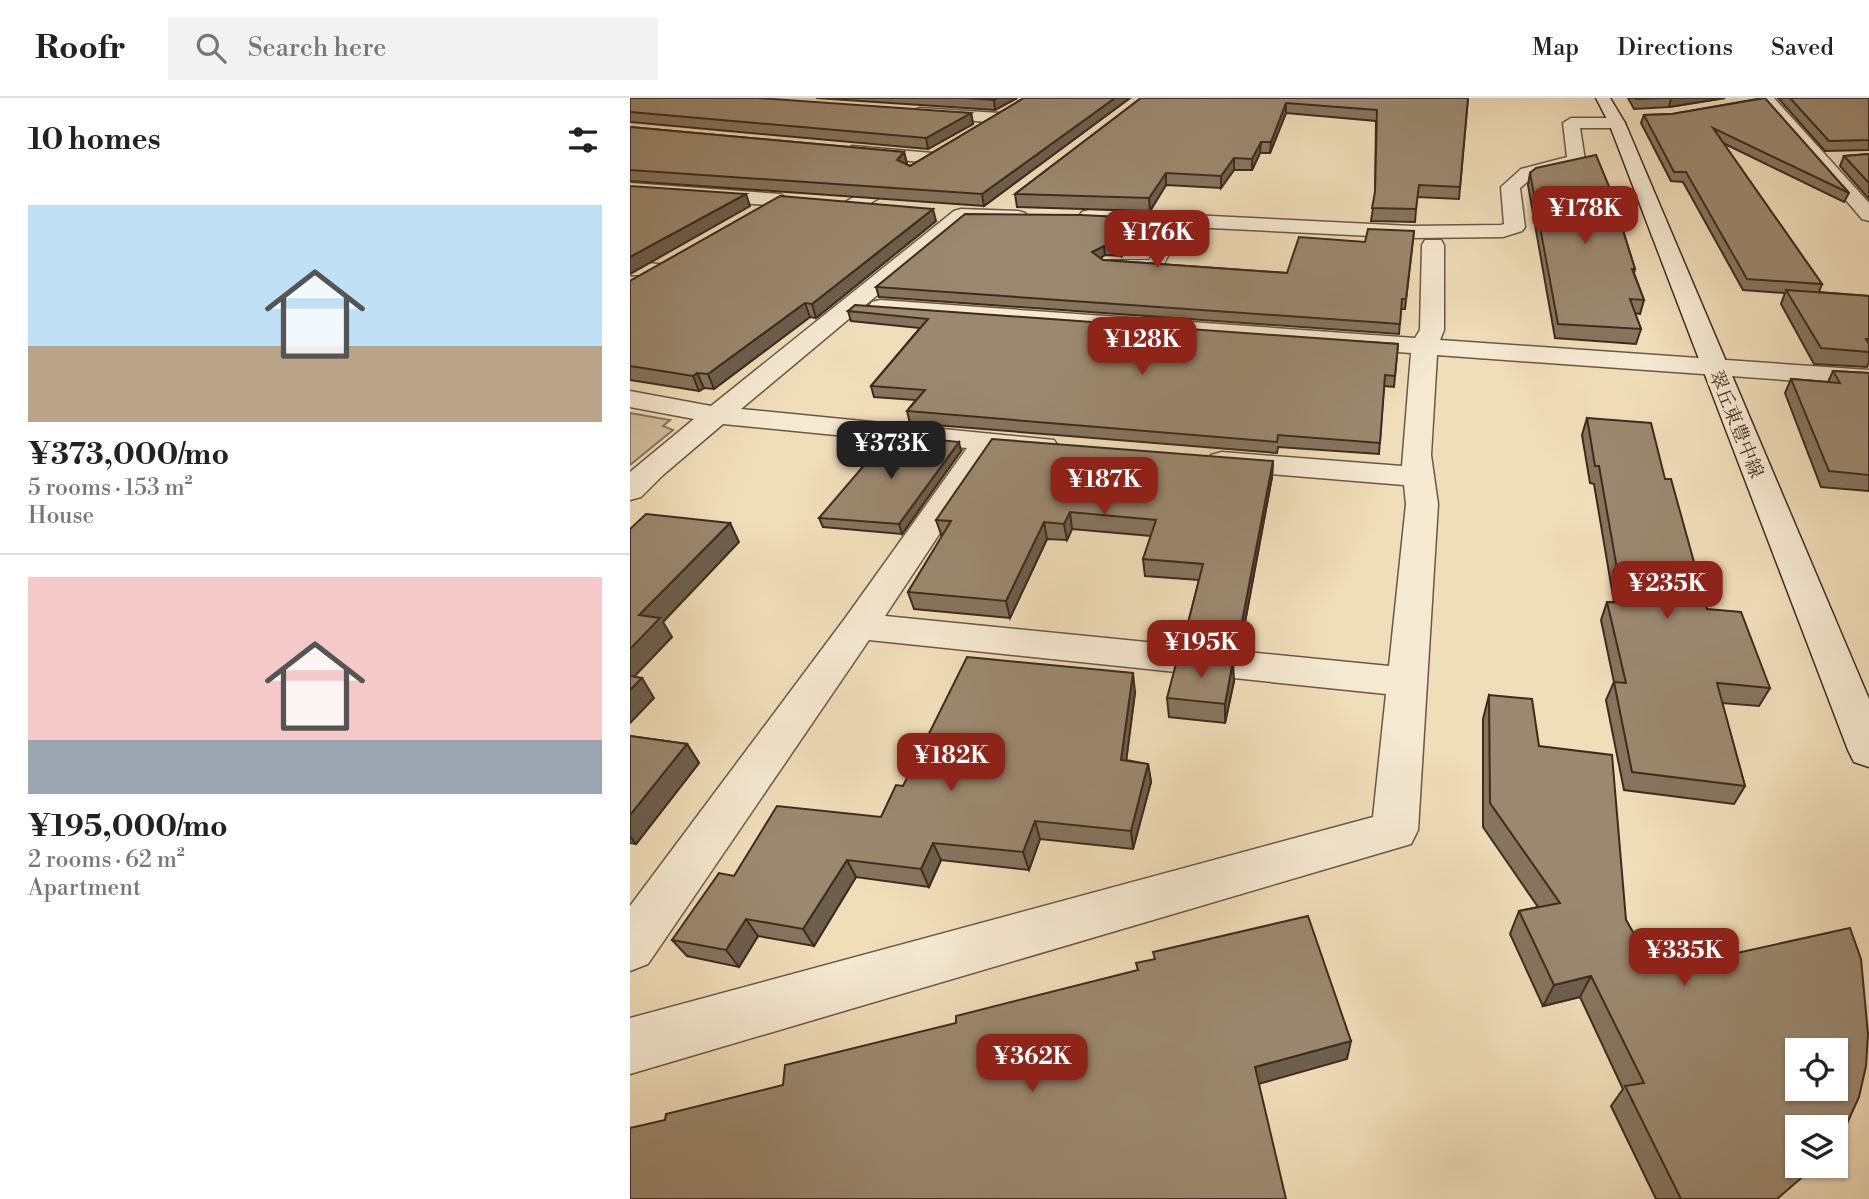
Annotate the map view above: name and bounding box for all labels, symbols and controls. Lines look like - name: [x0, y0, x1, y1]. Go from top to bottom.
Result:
- search box: [168, 17, 658, 80]
- text: Roofr: [35, 28, 126, 69]
- icon: search: [192, 29, 230, 67]
- text: Search here: [248, 32, 386, 64]
- text: Map: [1532, 33, 1579, 63]
- text: Directions: [1617, 33, 1733, 63]
- text: Saved: [1771, 33, 1834, 63]
- text: 10 homes: [28, 121, 161, 159]
- icon: filters: [564, 121, 602, 159]
- pin: ¥178K: [1536, 186, 1634, 246]
- text: ¥178K: [1548, 195, 1622, 223]
- pin: ¥176K: [1108, 211, 1206, 270]
- text: ¥176K: [1120, 219, 1194, 247]
- icon: home: [252, 251, 378, 377]
- pin: ¥128K: [1093, 317, 1191, 377]
- text: ¥128K: [1104, 326, 1180, 354]
- street label: 翠丘東豊中線: [1704, 367, 1769, 482]
- pin: ¥373K: [842, 422, 940, 481]
- text: ¥373K: [853, 430, 929, 458]
- text: ¥373,000/mo: [28, 436, 229, 474]
- pin: ¥187K: [1055, 458, 1153, 517]
- text: ¥187K: [1067, 466, 1141, 494]
- text: 5 rooms · 153 m²: [28, 474, 193, 502]
- text: House: [28, 502, 94, 530]
- pin: ¥235K: [1618, 561, 1716, 621]
- text: ¥235K: [1628, 570, 1706, 598]
- pin: ¥195K: [1152, 620, 1250, 680]
- icon: home: [252, 623, 378, 749]
- text: ¥195K: [1163, 629, 1239, 657]
- pin: ¥182K: [902, 734, 1000, 793]
- text: ¥182K: [913, 742, 989, 770]
- text: ¥195,000/mo: [28, 808, 228, 846]
- text: 2 rooms · 62 m²: [28, 846, 185, 874]
- text: Apartment: [28, 874, 141, 902]
- pin: ¥335K: [1635, 928, 1733, 988]
- text: ¥335K: [1645, 937, 1723, 965]
- pin: ¥362K: [983, 1034, 1081, 1094]
- map controls: [1785, 1038, 1848, 1178]
- button: locate: [1785, 1038, 1848, 1101]
- text: ¥362K: [993, 1043, 1071, 1071]
- button: layers: [1785, 1115, 1848, 1178]

